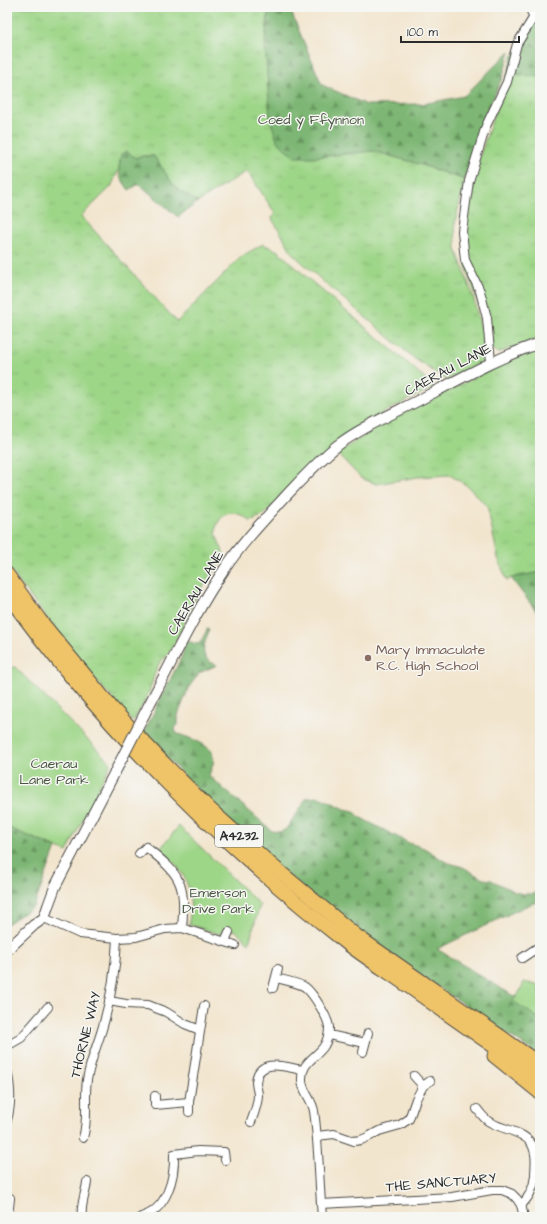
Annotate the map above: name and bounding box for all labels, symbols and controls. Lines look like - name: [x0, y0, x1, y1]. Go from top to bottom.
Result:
- scale bar: [401, 18, 519, 44]
- text: 100 m: [407, 24, 438, 41]
- park label: Coed y Ffynnon: [258, 110, 364, 130]
- street label: CAERAU LANE: [401, 338, 495, 401]
- street label: CAERAU LANE: [163, 546, 229, 639]
- place label: Mary Immaculate R.C. High School: [376, 640, 486, 676]
- marker: Mary Immaculate R.C. High School: [363, 653, 373, 663]
- park label: Caerau Lane Park: [19, 754, 89, 790]
- road number: A4232: [215, 825, 263, 847]
- park label: Emerson Drive Park: [182, 883, 254, 919]
- street label: THORNE WAY: [66, 989, 107, 1081]
- street label: THE SANCTUARY: [385, 1168, 498, 1198]

